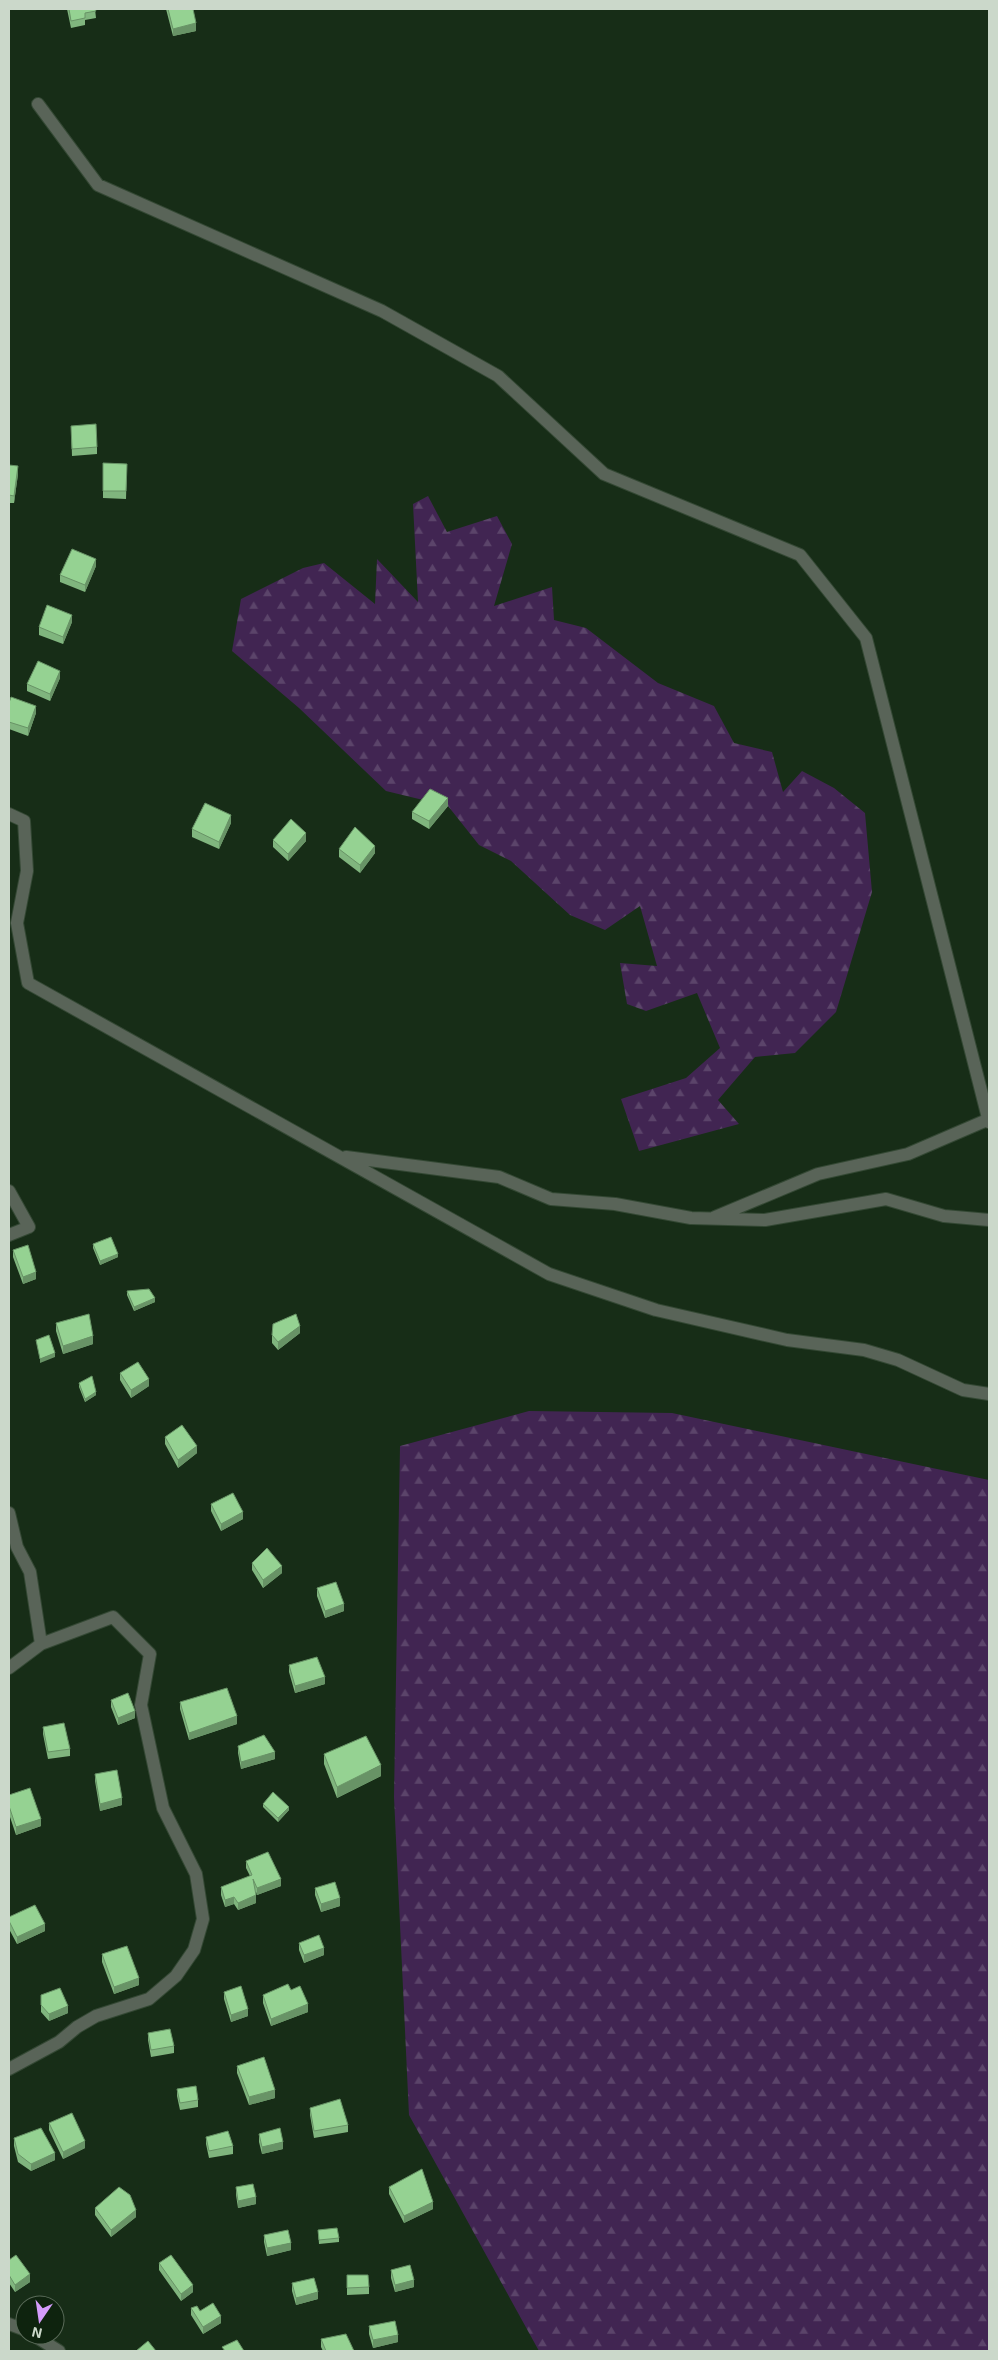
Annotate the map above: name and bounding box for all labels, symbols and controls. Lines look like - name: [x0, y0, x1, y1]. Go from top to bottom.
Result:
- north arrow: [15, 2295, 65, 2345]
- text: N: [30, 2324, 44, 2343]

